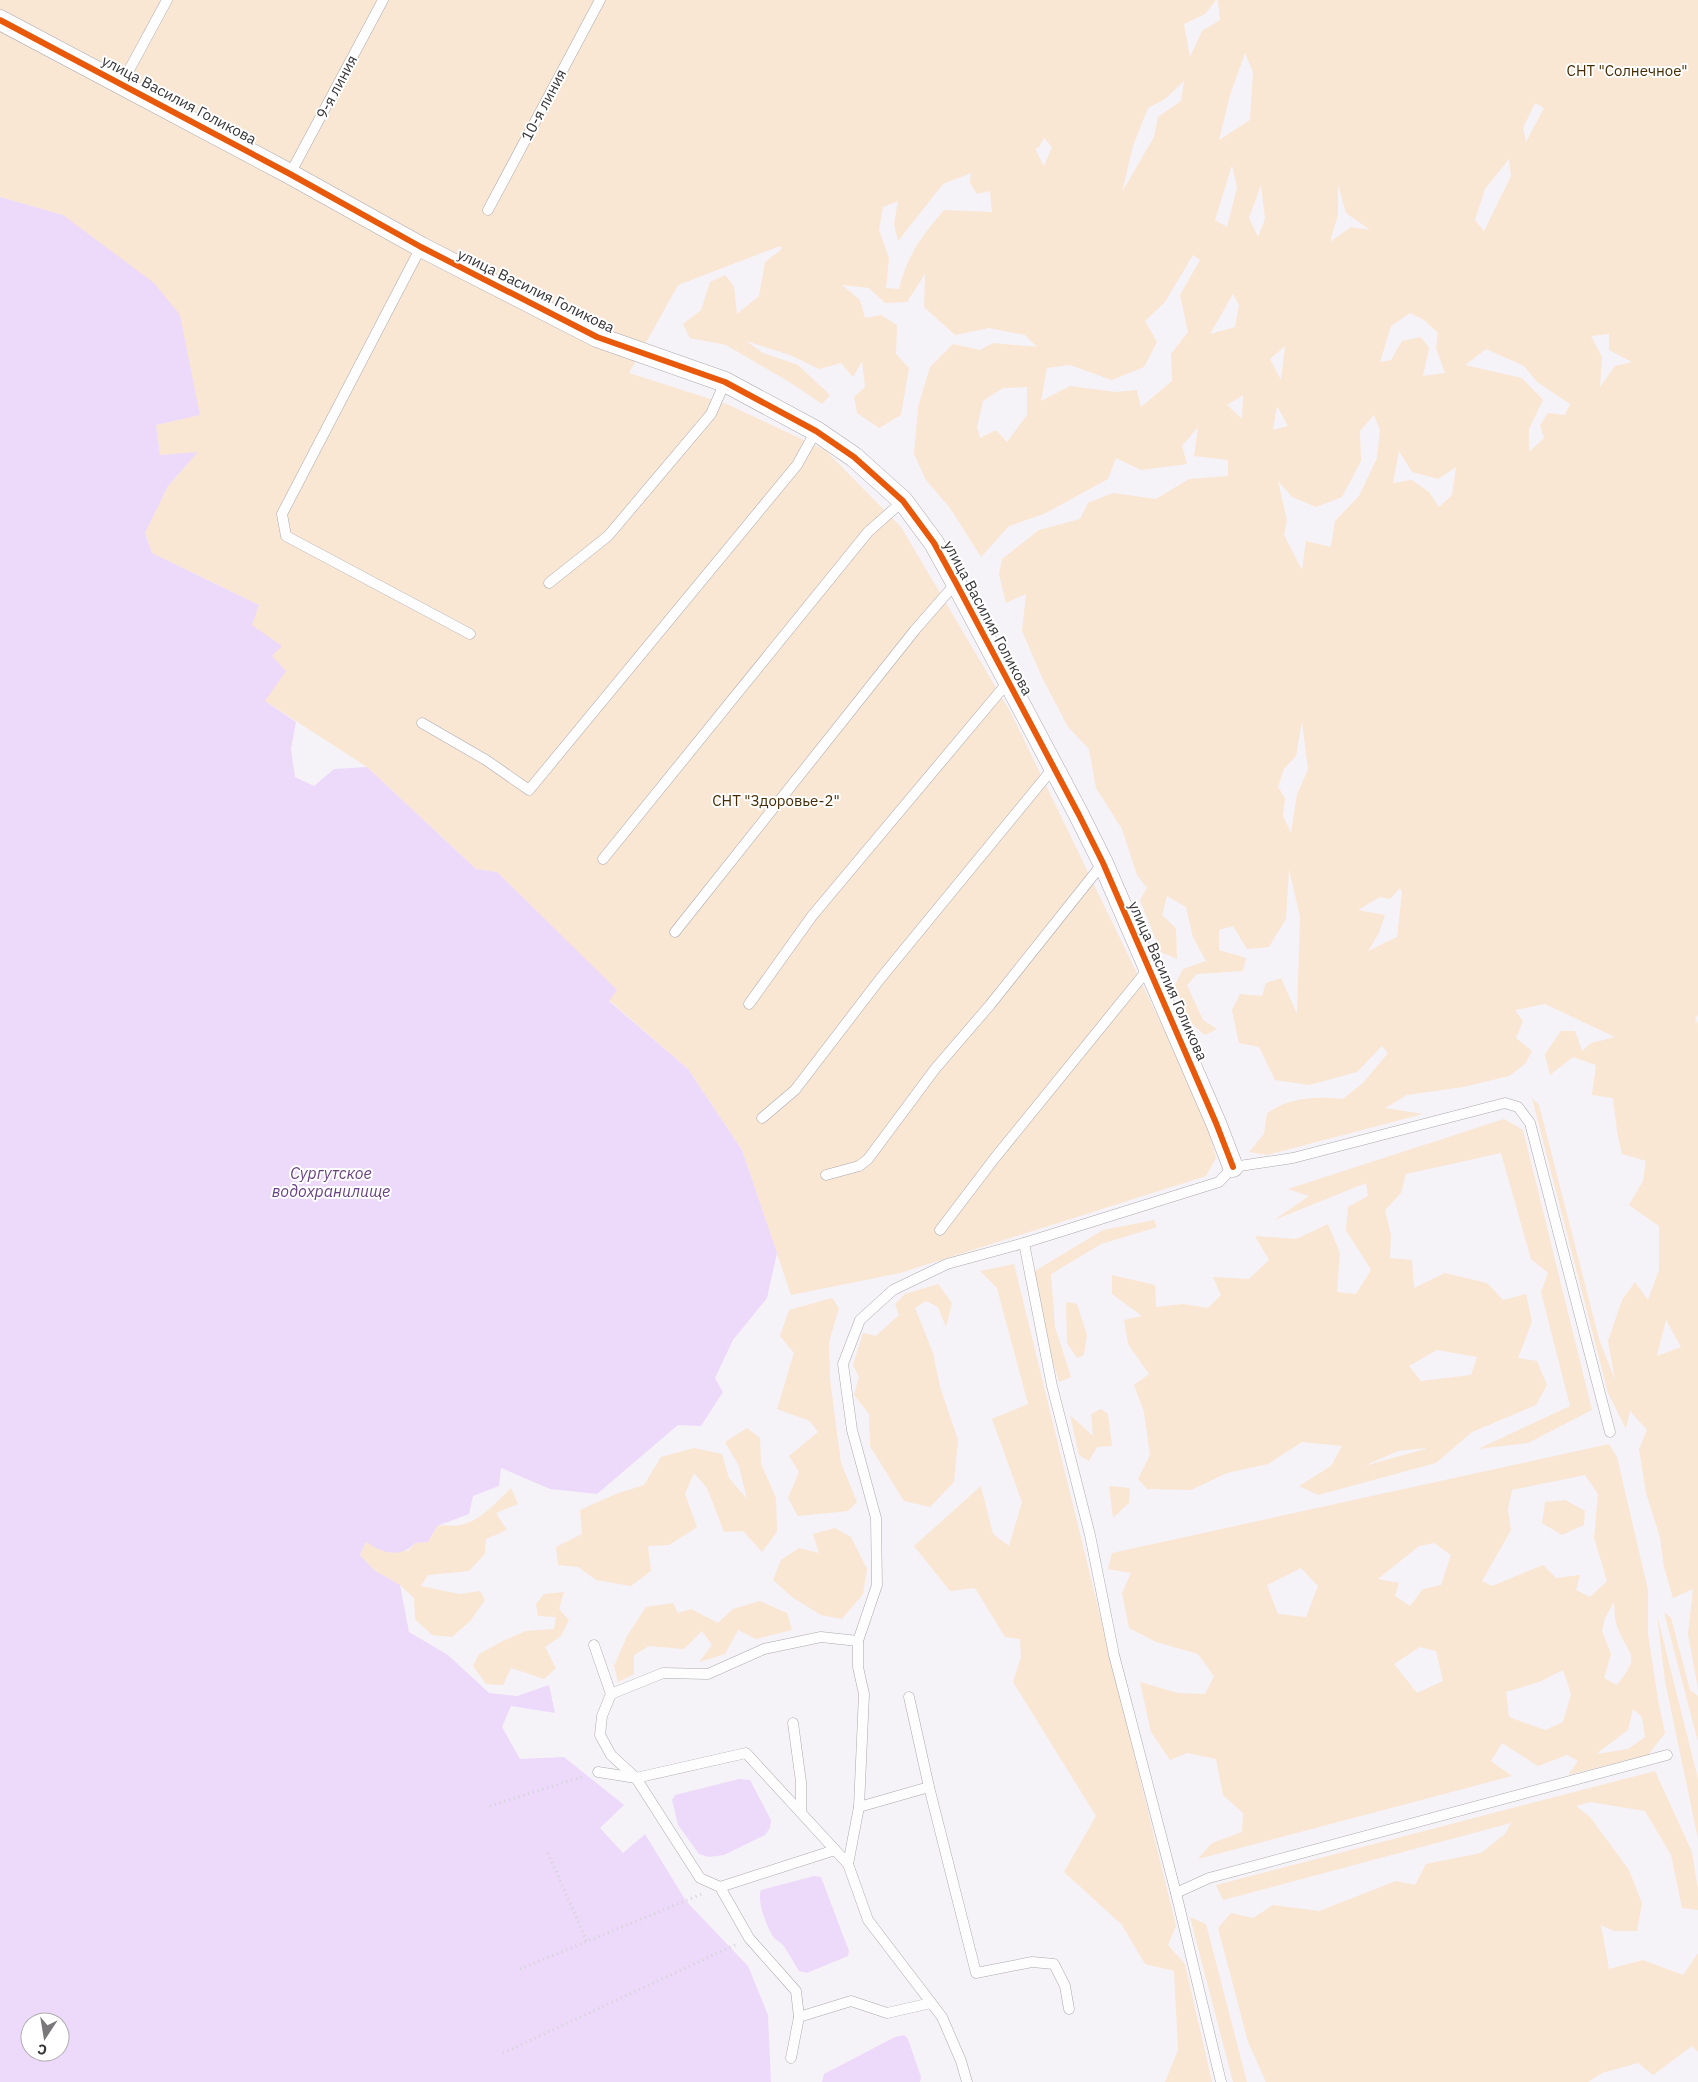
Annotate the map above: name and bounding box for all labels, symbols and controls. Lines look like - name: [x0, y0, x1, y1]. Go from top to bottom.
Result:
- street label: улица Василия Голикова: [99, 51, 260, 148]
- street label: 9-я линия: [312, 52, 361, 122]
- park label: СНТ "Солнечное": [1567, 61, 1687, 80]
- street label: 10-я линия: [517, 66, 570, 144]
- street label: улица Василия Голикова: [455, 244, 618, 337]
- street label: улица Василия Голикова: [940, 537, 1037, 698]
- park label: СНТ "Здоровье-2": [712, 791, 840, 810]
- street label: улица Василия Голикова: [1125, 898, 1212, 1063]
- water label: Сургутское водохранилище: [272, 1163, 390, 1201]
- north arrow: [20, 2012, 70, 2062]
- text: С: [36, 2040, 49, 2059]

